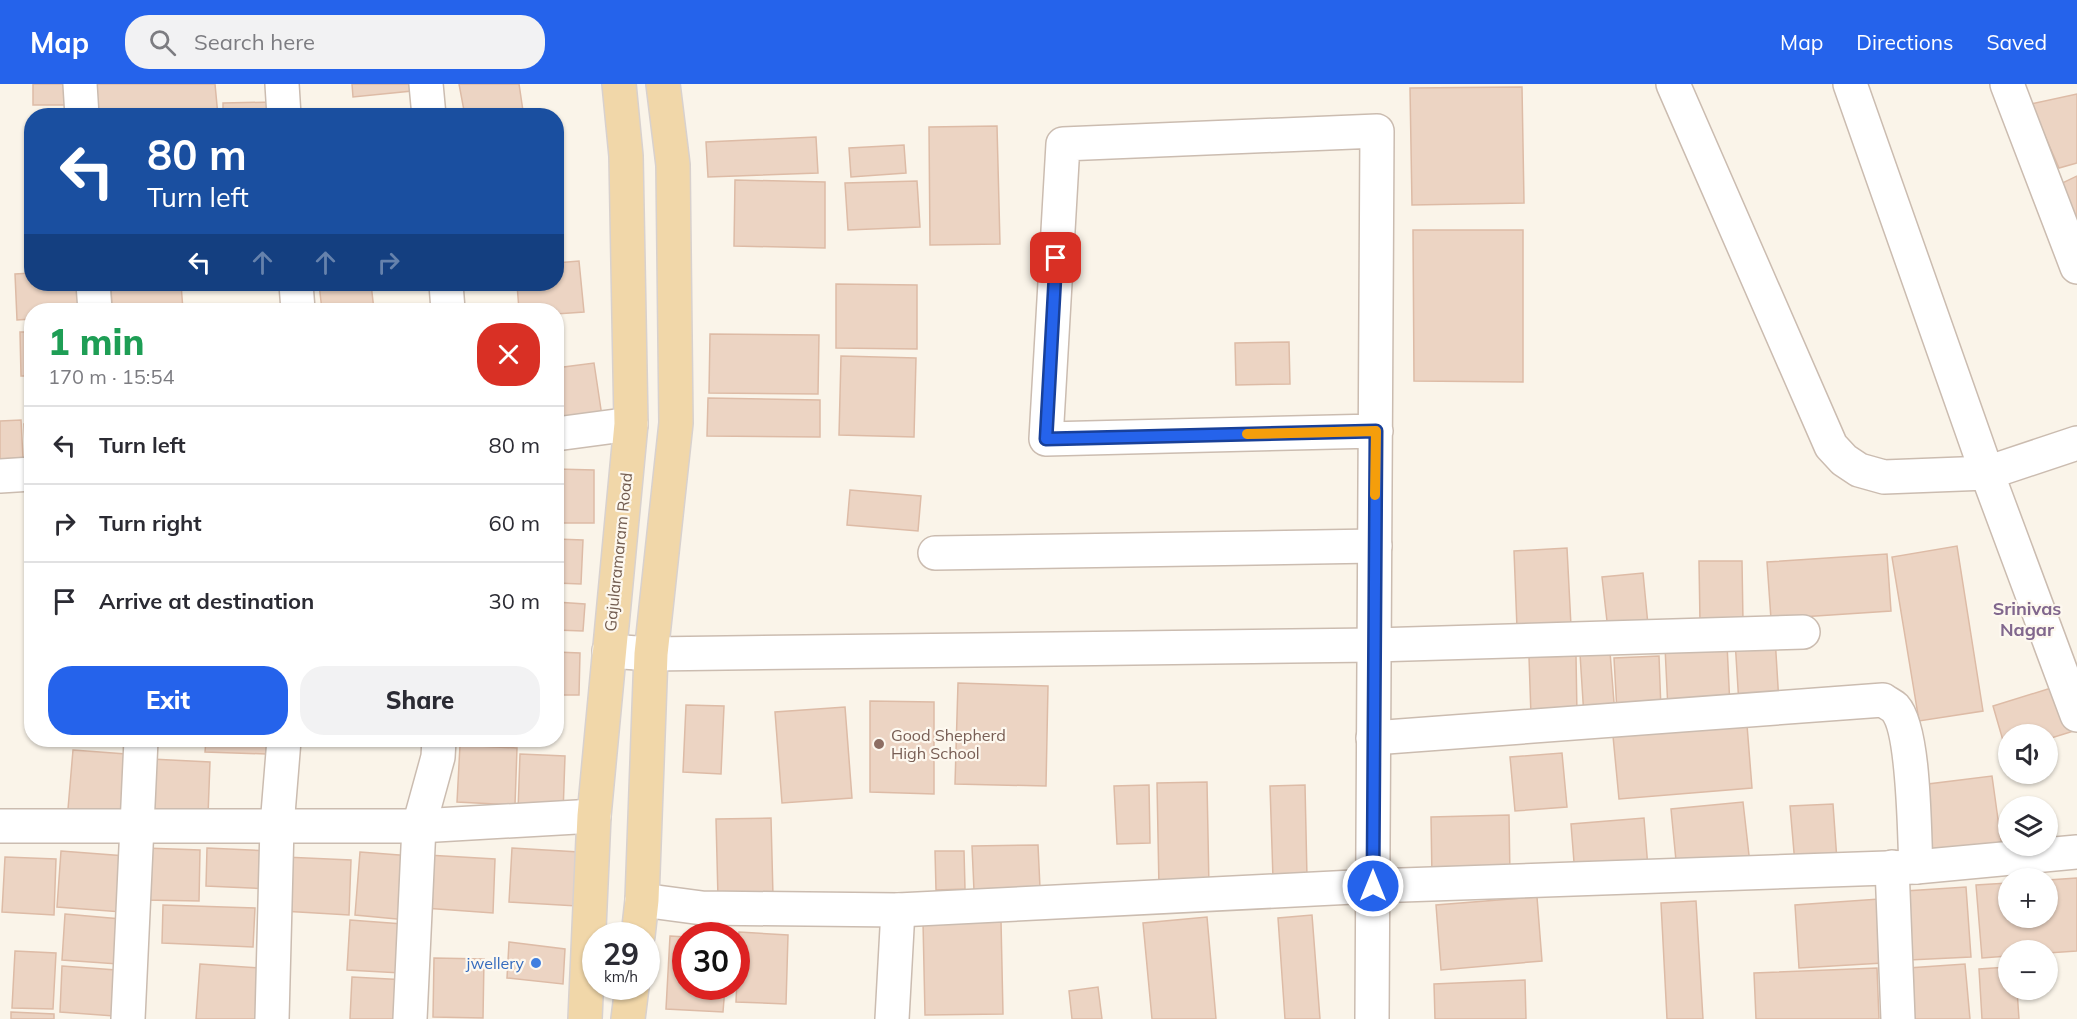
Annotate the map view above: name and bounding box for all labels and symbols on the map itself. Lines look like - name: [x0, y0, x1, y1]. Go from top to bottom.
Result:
- pin: [1030, 232, 1081, 283]
- street label: Gajularamaram Road: [600, 472, 636, 632]
- district label: Srinivas Nagar: [1993, 597, 2061, 641]
- place label: Good Shepherd High School: [891, 725, 1006, 763]
- marker: Good Shepherd High School: [872, 737, 886, 751]
- position arrow: [1341, 854, 1405, 918]
- speed limit sign: 30: [672, 922, 750, 1000]
- place label: jwellery: [466, 953, 525, 973]
- marker: jwellery: [529, 956, 543, 970]

